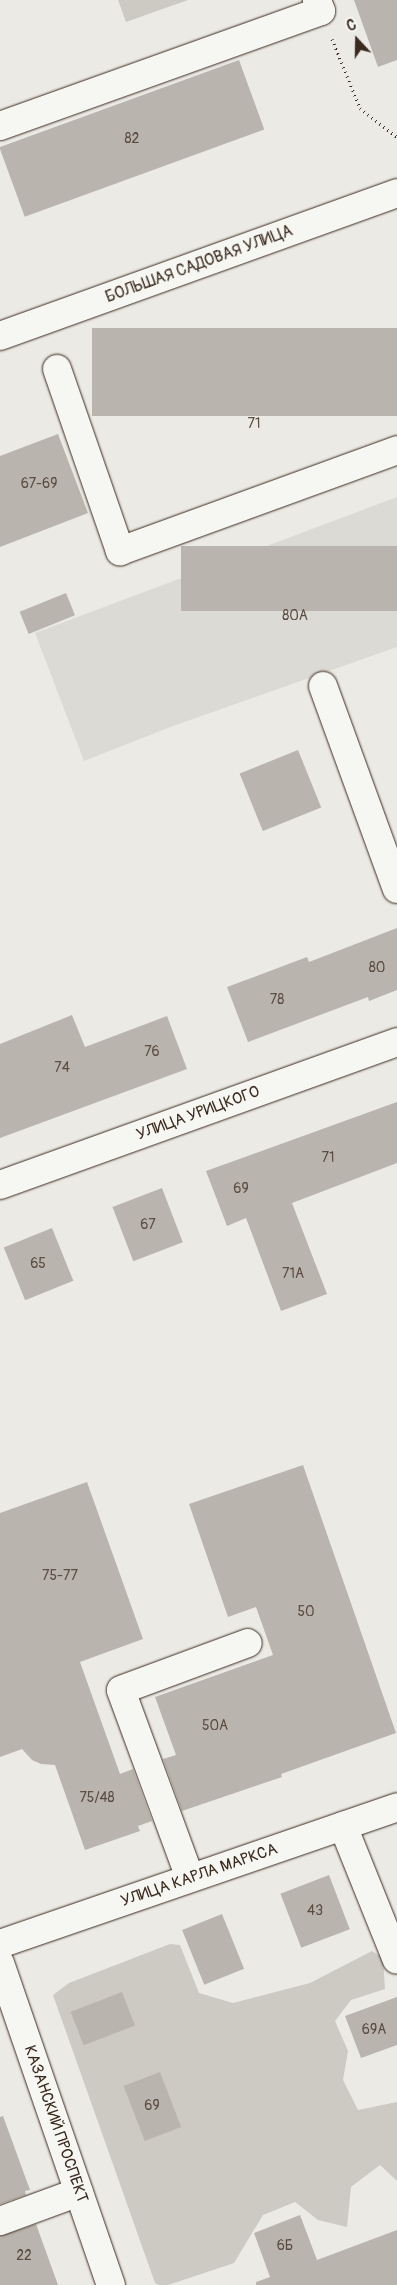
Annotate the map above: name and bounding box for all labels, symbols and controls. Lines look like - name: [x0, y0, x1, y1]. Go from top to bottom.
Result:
- north arrow: [332, 15, 382, 65]
- text: С: [344, 16, 359, 35]
- house number: 82: [125, 131, 139, 147]
- street label: БОЛЬШАЯ САДОВАЯ УЛИЦА: [103, 221, 295, 307]
- house number: 71: [248, 416, 260, 432]
- house number: 67-69: [21, 476, 57, 492]
- house number: 80А: [282, 608, 308, 624]
- house number: 80: [369, 960, 385, 976]
- house number: 78: [270, 992, 284, 1008]
- house number: 76: [144, 1044, 160, 1060]
- house number: 74: [54, 1060, 70, 1076]
- street label: УЛИЦА УРИЦКОГО: [134, 1082, 262, 1144]
- house number: 71: [322, 1150, 334, 1166]
- house number: 69: [233, 1181, 249, 1197]
- house number: 67: [140, 1217, 156, 1233]
- house number: 65: [30, 1256, 46, 1272]
- house number: 71А: [282, 1266, 304, 1282]
- house number: 75-77: [42, 1568, 78, 1584]
- house number: 50: [297, 1604, 315, 1620]
- house number: 50А: [202, 1718, 228, 1734]
- house number: 75/48: [79, 1790, 115, 1806]
- street label: УЛИЦА КАРЛА МАРКСА: [118, 1839, 280, 1911]
- house number: 43: [307, 1903, 323, 1919]
- house number: 69А: [362, 2022, 386, 2038]
- street label: КАЗАНСКИЙ ПРОСПЕКТ: [20, 2043, 92, 2205]
- house number: 69: [144, 2098, 160, 2114]
- house number: 6Б: [277, 2238, 293, 2254]
- house number: 22: [16, 2248, 32, 2264]

